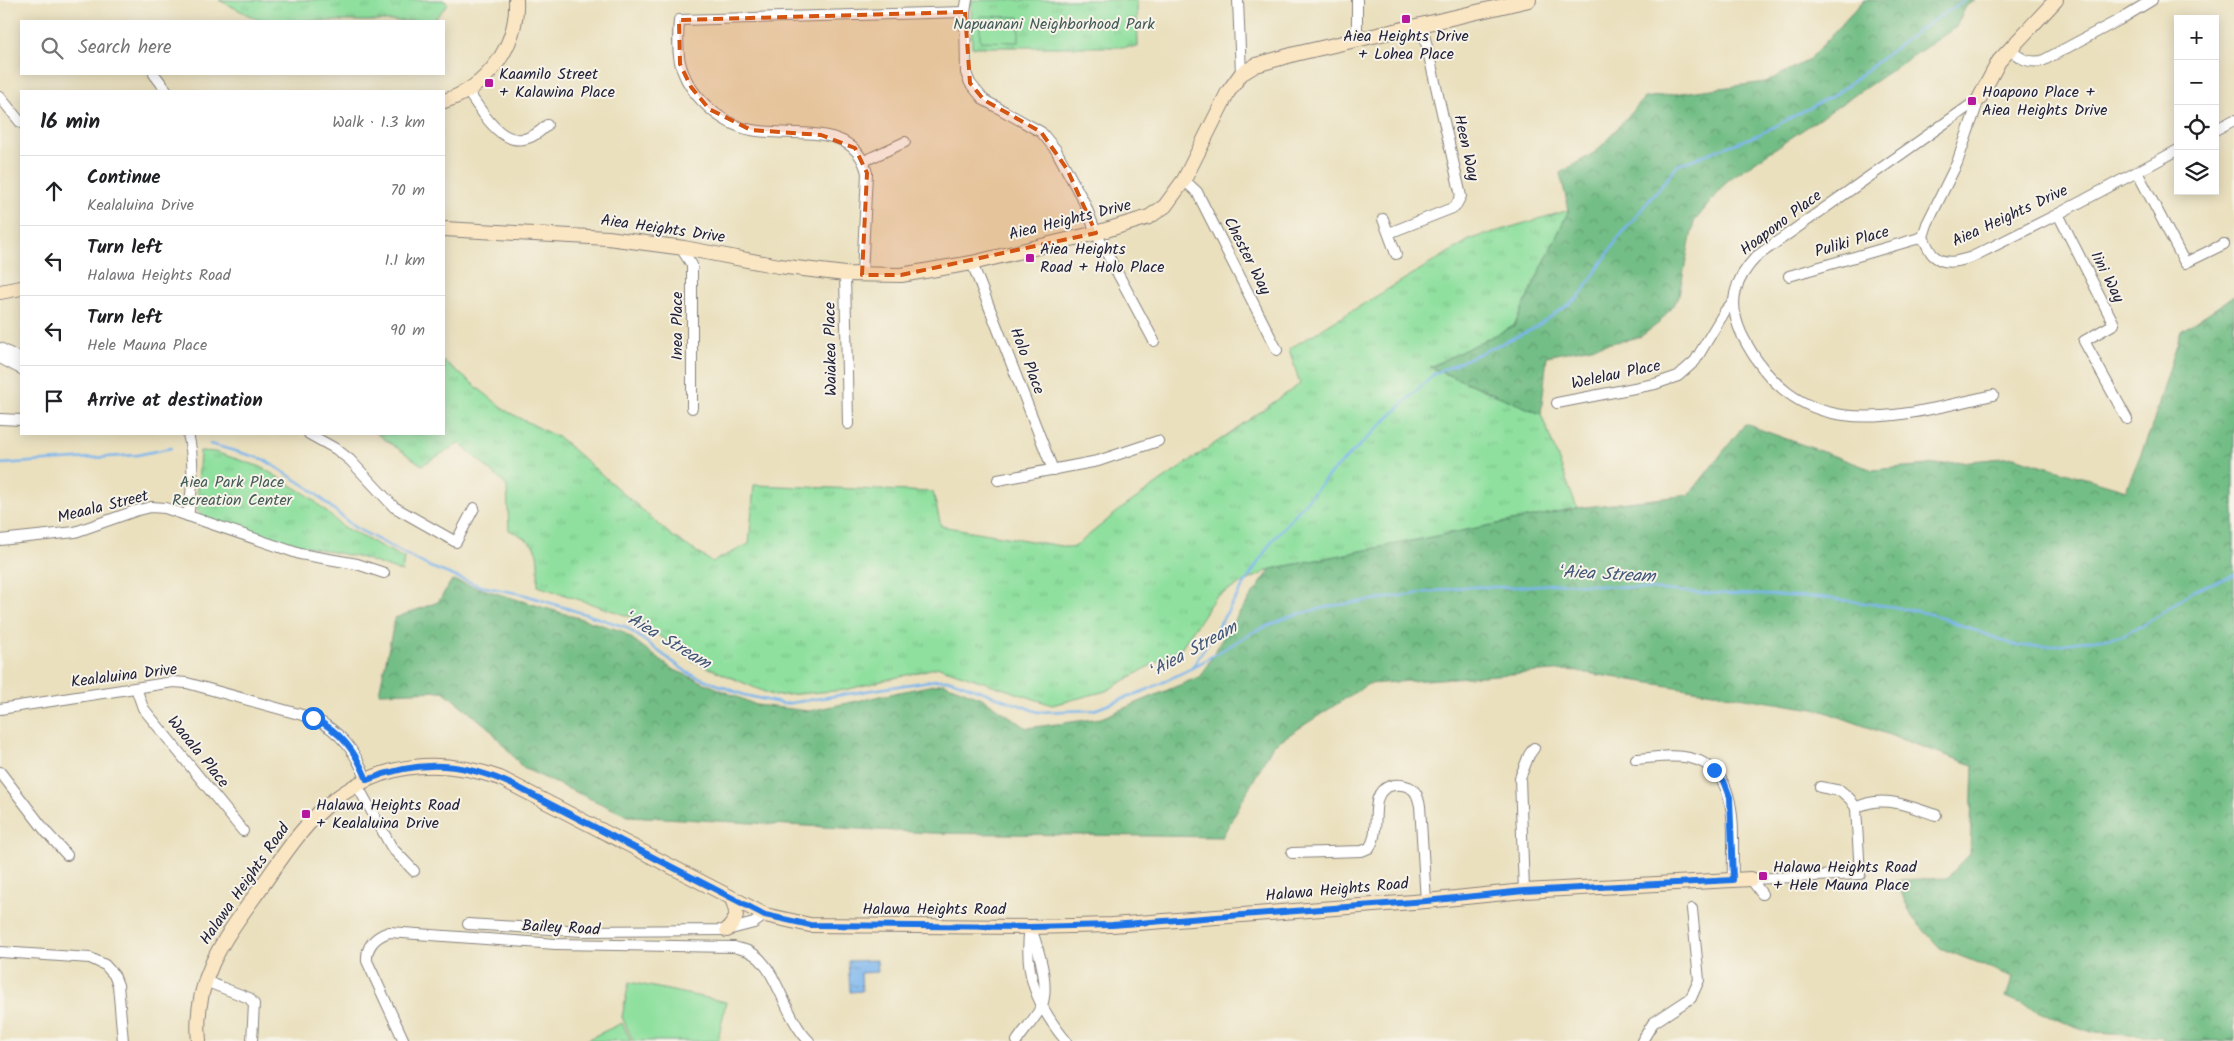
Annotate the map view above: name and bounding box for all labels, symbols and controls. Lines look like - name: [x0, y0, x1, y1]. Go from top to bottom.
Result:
- park label: Napuanani Neighborhood Park: [953, 12, 1155, 37]
- marker: Aiea Heights Drive + Lohea Place: [1400, 13, 1412, 25]
- map controls: [2174, 15, 2219, 195]
- button: +: [2174, 15, 2219, 60]
- search box: [20, 20, 445, 75]
- place label: Aiea Heights Drive + Lohea Place: [1343, 24, 1469, 67]
- text: Search here: [78, 33, 172, 63]
- icon: search: [38, 34, 66, 62]
- button: −: [2174, 60, 2219, 105]
- place label: Kaamilo Street + Kalawina Place: [499, 62, 615, 105]
- marker: Kaamilo Street + Kalawina Place: [483, 77, 495, 89]
- place label: Hoapono Place + Aiea Heights Drive: [1982, 80, 2107, 123]
- marker: Hoapono Place + Aiea Heights Drive: [1966, 95, 1978, 107]
- button: locate: [2174, 105, 2219, 150]
- text: 16 min: [40, 106, 100, 139]
- text: Walk · 1.3 km: [332, 110, 425, 135]
- street label: Heen Way: [1446, 112, 1486, 184]
- button: layers: [2174, 150, 2219, 195]
- text: Continue: [87, 163, 160, 193]
- icon: ahead: [40, 177, 68, 205]
- text: 70 m: [390, 178, 425, 203]
- street label: Aiea Heights Drive: [1948, 178, 2072, 254]
- street label: Hoapono Place: [1735, 184, 1827, 262]
- text: Kealaluina Drive: [87, 193, 194, 218]
- street label: Aiea Heights Drive: [1006, 193, 1134, 247]
- street label: Aiea Heights Drive: [599, 208, 727, 250]
- street label: Chester Way: [1217, 213, 1278, 300]
- street label: Puliki Place: [1812, 219, 1892, 265]
- text: Turn left: [87, 233, 162, 263]
- place label: Aiea Heights Road + Holo Place: [1040, 237, 1165, 280]
- icon: left: [40, 247, 68, 275]
- street label: Iini Way: [2083, 247, 2131, 308]
- text: 1.1 km: [385, 248, 425, 273]
- marker: Aiea Heights Road + Holo Place: [1024, 252, 1036, 264]
- text: Halawa Heights Road: [87, 263, 231, 288]
- street label: Inea Place: [665, 291, 690, 361]
- street label: Waiakea Place: [818, 302, 844, 396]
- text: Turn left: [87, 303, 162, 333]
- icon: left: [40, 317, 68, 345]
- text: 90 m: [390, 318, 425, 343]
- street label: Holo Place: [1003, 324, 1051, 398]
- text: Hele Mauna Place: [87, 333, 207, 358]
- street label: Welelau Place: [1569, 353, 1663, 397]
- text: Arrive at destination: [87, 386, 263, 416]
- icon: arrive: [40, 387, 68, 415]
- park label: Aiea Park Place Recreation Center: [172, 470, 294, 513]
- street label: Meaala Street: [55, 483, 152, 530]
- water label: ʻAiea Stream: [1558, 558, 1658, 592]
- water label: ʻAiea Stream: [618, 604, 717, 679]
- water label: ʻAiea Stream: [1145, 613, 1245, 686]
- street label: Kealaluina Drive: [69, 657, 179, 695]
- route start: [302, 707, 325, 730]
- street label: Waoala Place: [161, 710, 235, 794]
- route end: [1703, 759, 1726, 782]
- place label: Halawa Heights Road + Kealaluina Drive: [316, 793, 461, 836]
- marker: Halawa Heights Road + Kealaluina Drive: [300, 808, 312, 820]
- street label: Halawa Heights Road: [194, 817, 297, 950]
- place label: Halawa Heights Road + Hele Mauna Place: [1773, 855, 1918, 898]
- marker: Halawa Heights Road + Hele Mauna Place: [1757, 870, 1769, 882]
- street label: Halawa Heights Road: [1264, 871, 1411, 909]
- street label: Halawa Heights Road: [862, 897, 1007, 922]
- street label: Bailey Road: [521, 913, 602, 943]

